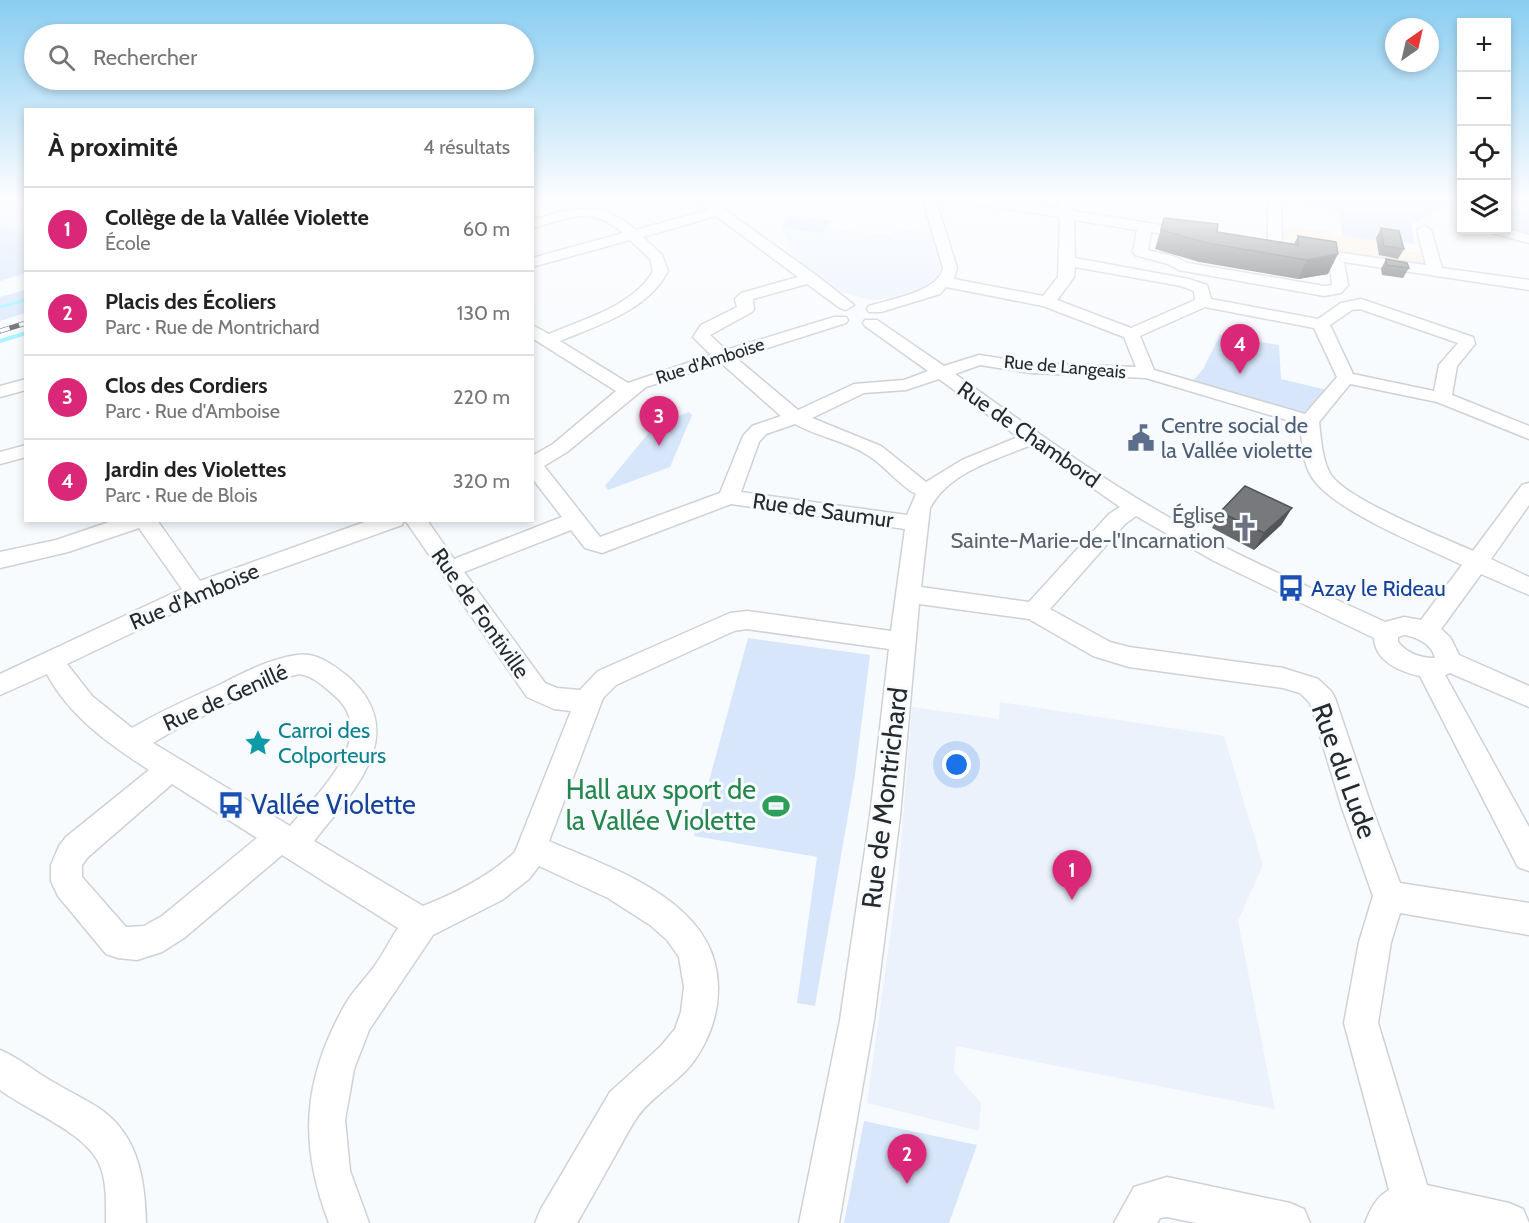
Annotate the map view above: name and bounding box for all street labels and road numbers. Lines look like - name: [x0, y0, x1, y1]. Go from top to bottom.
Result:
- street label: Rue d'Amboise: [653, 333, 767, 389]
- street label: Rue de Langeais: [1003, 351, 1127, 383]
- street label: Rue de Chambord: [952, 375, 1105, 494]
- street label: Rue de Saumur: [751, 487, 895, 534]
- street label: Rue de Fontiville: [426, 543, 536, 684]
- street label: Rue d'Amboise: [125, 557, 263, 636]
- street label: Rue de Genillé: [159, 658, 292, 737]
- street label: Rue de Montrichard: [855, 685, 914, 910]
- street label: Rue du Lude: [1305, 699, 1384, 843]

